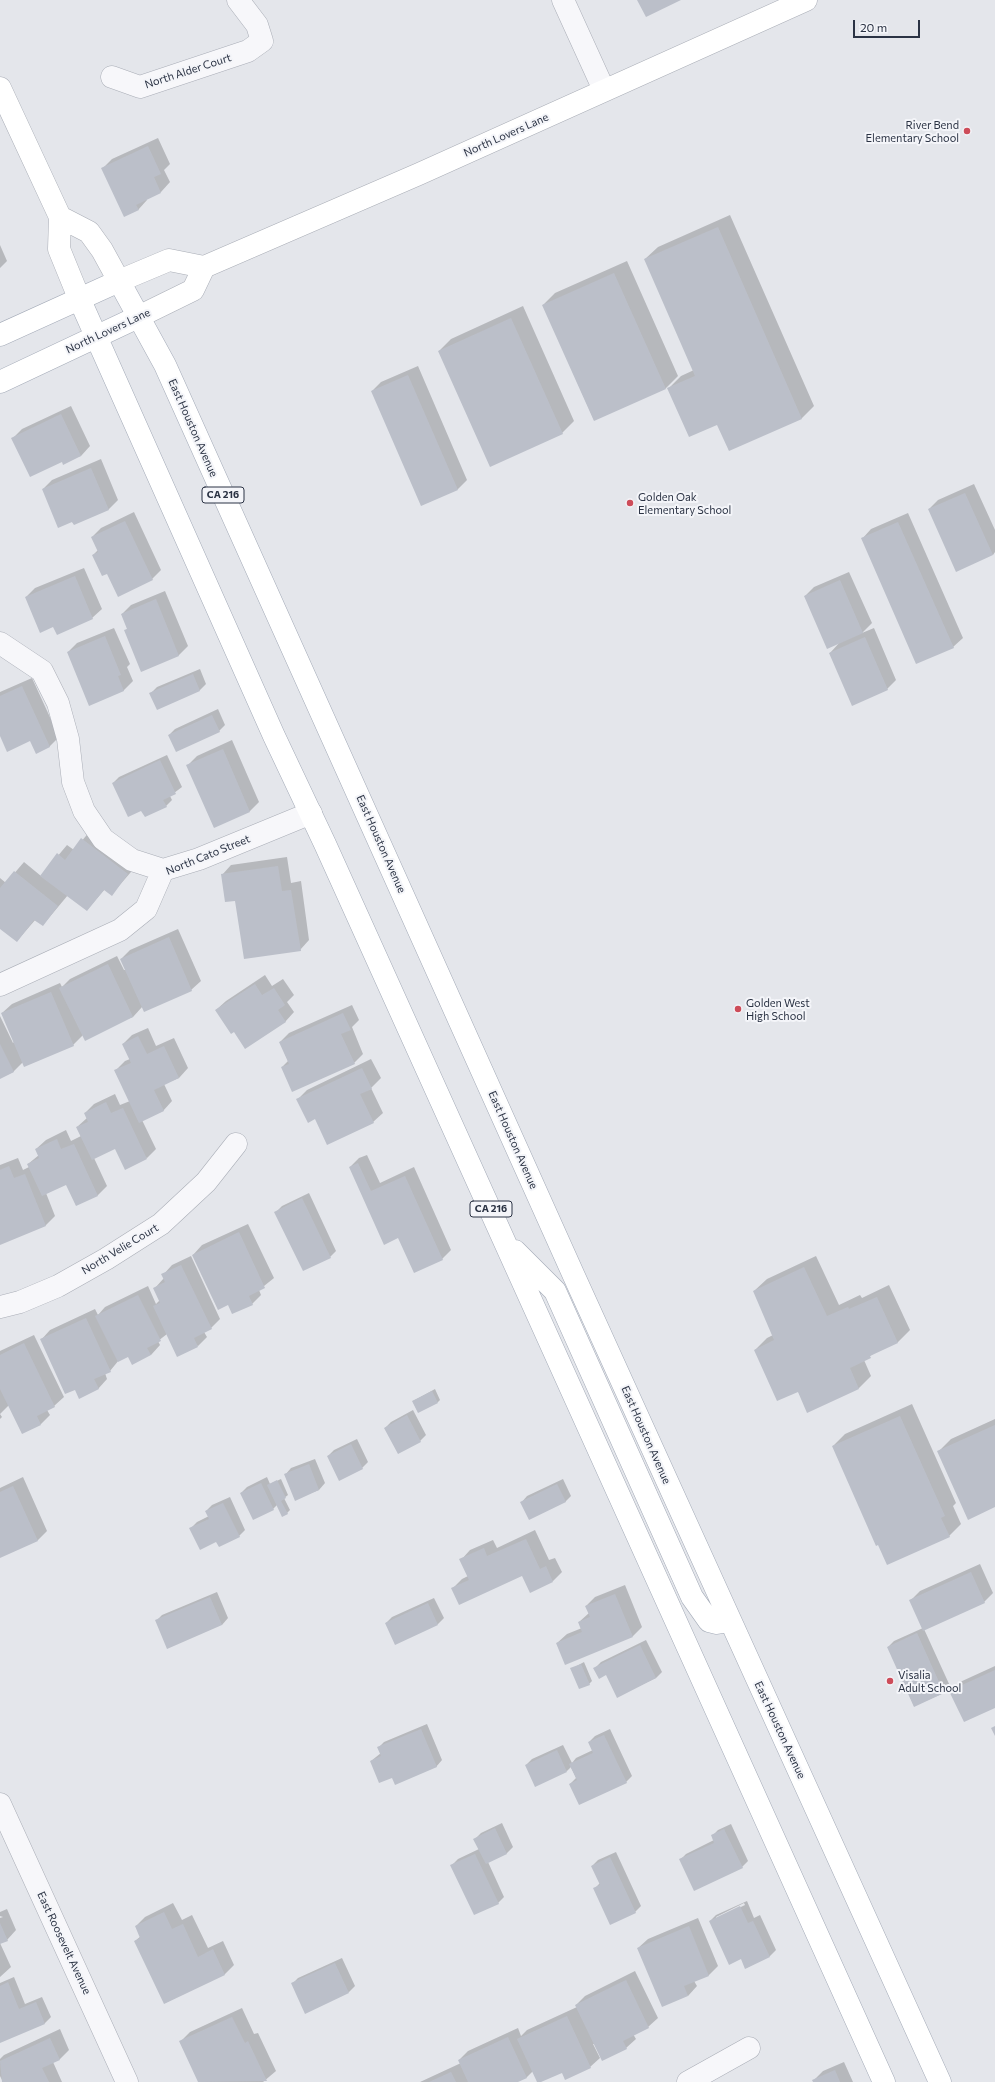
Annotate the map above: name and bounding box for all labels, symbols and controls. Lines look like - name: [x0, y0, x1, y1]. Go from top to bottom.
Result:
- scale bar: [855, 12, 922, 38]
- text: 20 m: [860, 20, 887, 34]
- street label: North Alder Court: [143, 51, 233, 91]
- street label: North Lovers Lane: [461, 110, 551, 160]
- place label: River Bend Elementary School: [866, 118, 959, 144]
- marker: River Bend Elementary School: [962, 126, 972, 136]
- street label: North Lovers Lane: [64, 306, 152, 356]
- street label: East Houston Avenue: [165, 377, 221, 479]
- road number: CA 216: [202, 487, 244, 503]
- place label: Golden Oak Elementary School: [638, 490, 731, 516]
- marker: Golden Oak Elementary School: [625, 498, 635, 508]
- street label: East Houston Avenue: [353, 793, 409, 895]
- street label: North Cato Street: [164, 832, 252, 878]
- place label: Golden West High School: [746, 996, 810, 1022]
- marker: Golden West High School: [733, 1004, 743, 1014]
- street label: East Houston Avenue: [485, 1089, 541, 1191]
- road number: CA 216: [470, 1201, 512, 1217]
- street label: North Velie Court: [79, 1221, 161, 1277]
- street label: East Houston Avenue: [618, 1384, 674, 1486]
- place label: Visalia Adult School: [898, 1668, 961, 1694]
- marker: Visalia Adult School: [885, 1676, 895, 1686]
- street label: East Houston Avenue: [752, 1679, 808, 1781]
- street label: East Roosevelt Avenue: [34, 1889, 94, 1997]

